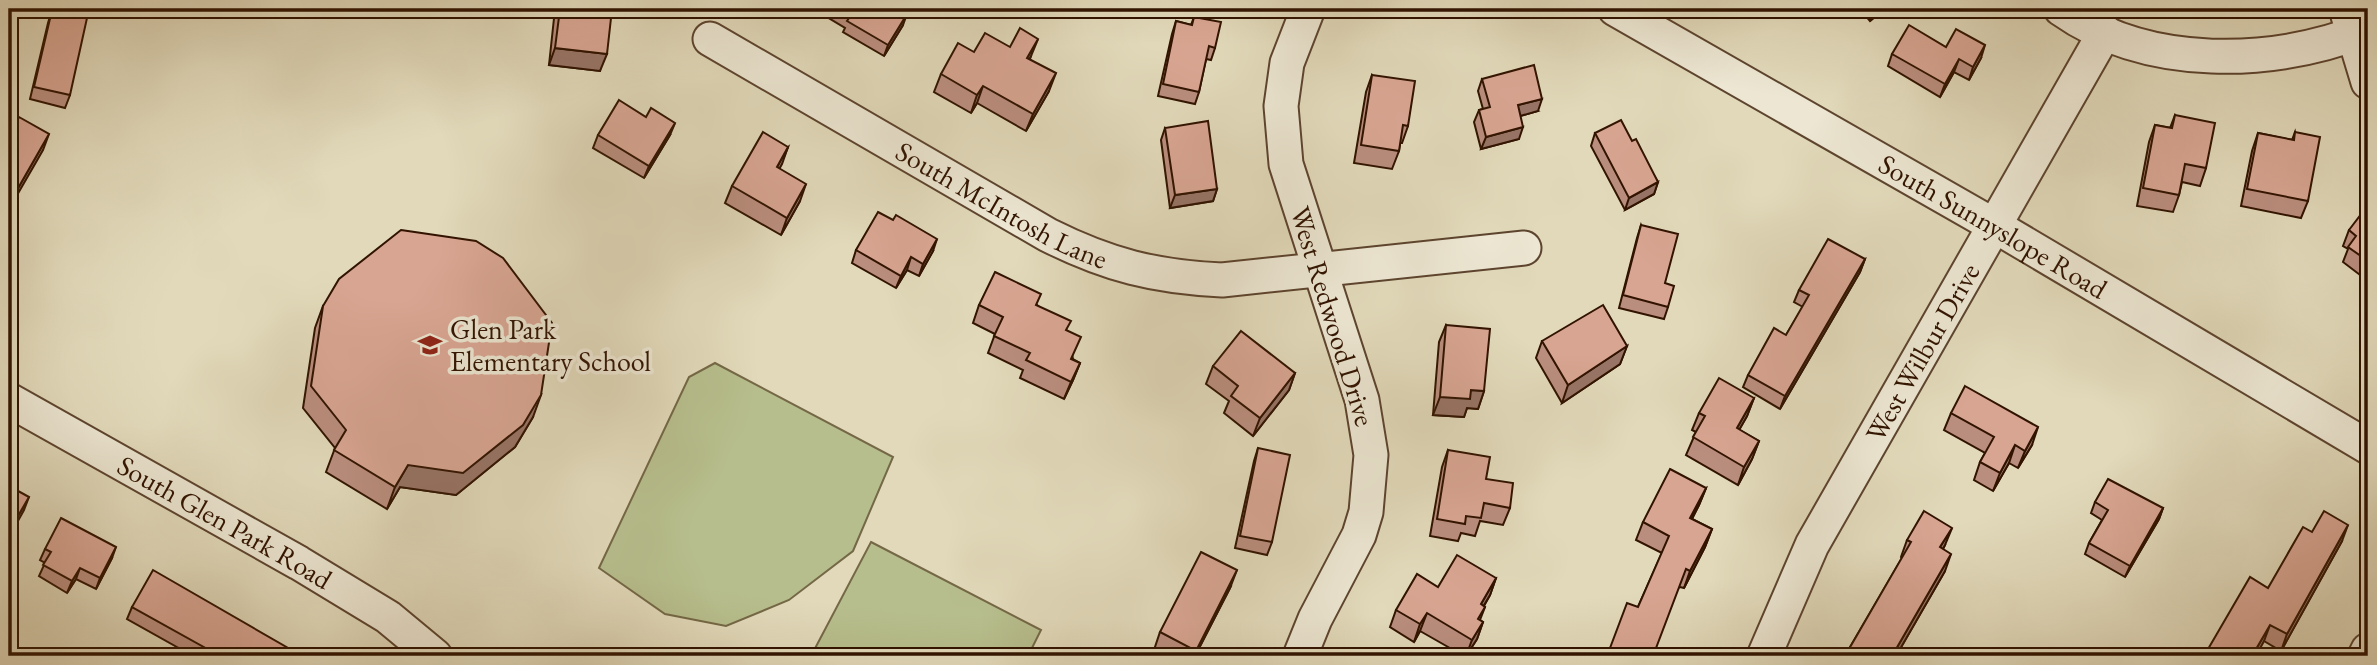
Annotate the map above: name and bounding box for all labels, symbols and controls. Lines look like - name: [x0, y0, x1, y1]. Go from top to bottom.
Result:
- street label: South McIntosh Lane: [890, 133, 1112, 277]
- street label: South Sunnyslope Road: [1872, 146, 2115, 307]
- street label: West Redwood Drive: [1282, 202, 1384, 430]
- street label: West Wilbur Drive: [1857, 256, 1987, 448]
- place label: Glen Park Elementary School: [450, 311, 651, 379]
- school or university icon: Glen Park Elementary School: [416, 331, 444, 359]
- street label: South Glen Park Road: [111, 447, 340, 597]

